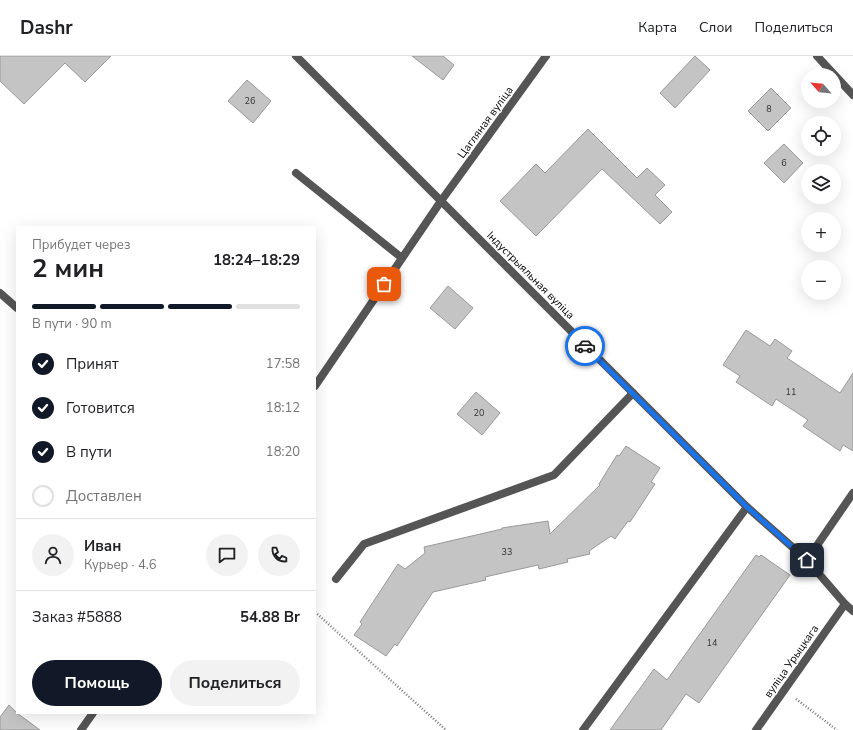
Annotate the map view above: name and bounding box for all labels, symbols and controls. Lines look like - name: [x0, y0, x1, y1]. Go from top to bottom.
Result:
- text: Dashr: [20, 15, 73, 41]
- text: Карта: [638, 18, 677, 37]
- text: Слои: [699, 18, 733, 37]
- text: Поделиться: [755, 18, 833, 37]
- north arrow: [801, 68, 841, 108]
- map controls: [801, 68, 841, 300]
- street label: Цагляная вуліца: [454, 83, 517, 161]
- house number: 26: [245, 95, 255, 107]
- house number: 8: [766, 103, 772, 115]
- button: locate: [801, 116, 841, 156]
- house number: 6: [781, 157, 787, 169]
- button: layers: [801, 164, 841, 204]
- button: +: [801, 212, 841, 252]
- street label: Індустрыяльная вуліца: [484, 228, 578, 323]
- text: Прибудет через: [32, 236, 130, 254]
- text: 18:24–18:29: [213, 250, 300, 270]
- text: 2 мин: [32, 251, 104, 286]
- button: −: [801, 260, 841, 300]
- pin: [367, 267, 401, 301]
- icon: bag: [373, 273, 395, 295]
- text: В пути · 90 m: [32, 315, 112, 333]
- courier: [565, 326, 605, 366]
- icon: car: [574, 335, 596, 357]
- icon: check: [32, 353, 54, 375]
- text: Принят: [66, 354, 119, 374]
- text: 17:58: [266, 355, 300, 373]
- house number: 11: [786, 386, 796, 398]
- icon: check: [32, 397, 54, 419]
- text: Готовится: [66, 398, 135, 418]
- text: 18:12: [266, 399, 300, 417]
- house number: 20: [474, 407, 484, 419]
- icon: check: [32, 441, 54, 463]
- text: В пути: [66, 442, 112, 462]
- text: 18:20: [266, 443, 300, 461]
- text: Доставлен: [66, 486, 142, 506]
- button: person: [32, 534, 74, 576]
- button: chat: [206, 534, 248, 576]
- button: phone: [258, 534, 300, 576]
- text: Иван: [84, 536, 121, 556]
- pin: [790, 543, 824, 577]
- house number: 33: [502, 546, 512, 558]
- icon: home: [796, 549, 818, 571]
- text: Курьер · 4.6: [84, 556, 157, 574]
- text: Заказ #5888: [32, 607, 122, 627]
- text: 54.88 Br: [240, 607, 300, 627]
- street label: вуліца Урыцкага: [761, 622, 822, 701]
- house number: 14: [707, 637, 718, 649]
- button: Помощь: [32, 660, 162, 706]
- button: Поделиться: [170, 660, 300, 706]

